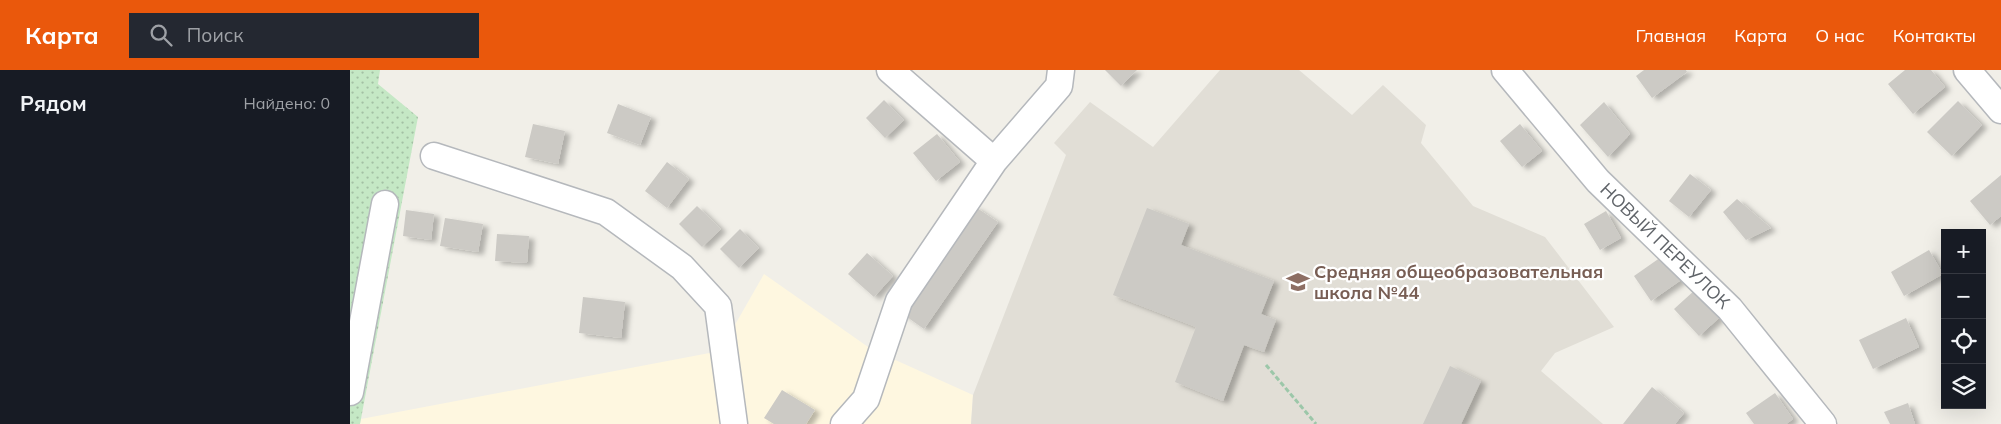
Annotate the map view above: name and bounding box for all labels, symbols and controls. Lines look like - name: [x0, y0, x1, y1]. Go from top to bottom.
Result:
- search box: [129, 13, 479, 58]
- text: Карта: [25, 20, 99, 50]
- icon: search: [147, 21, 175, 49]
- text: Поиск: [187, 23, 244, 47]
- text: Главная: [1636, 24, 1706, 47]
- text: Карта: [1734, 24, 1787, 47]
- text: О нас: [1815, 24, 1865, 47]
- text: Контакты: [1893, 24, 1976, 47]
- text: Рядом: [20, 90, 87, 116]
- text: Найдено: 0: [244, 93, 330, 113]
- street label: НОВЫЙ ПЕРЕУЛОК: [1596, 178, 1735, 314]
- map controls: [1941, 229, 1986, 409]
- button: +: [1941, 229, 1986, 274]
- place label: Средняя общеобразовательная школа №44: [1314, 260, 1603, 304]
- school or university icon: Средняя общеобразовательная школа №44: [1285, 269, 1311, 295]
- button: −: [1941, 274, 1986, 319]
- button: locate: [1941, 319, 1986, 364]
- button: layers: [1941, 364, 1986, 409]

